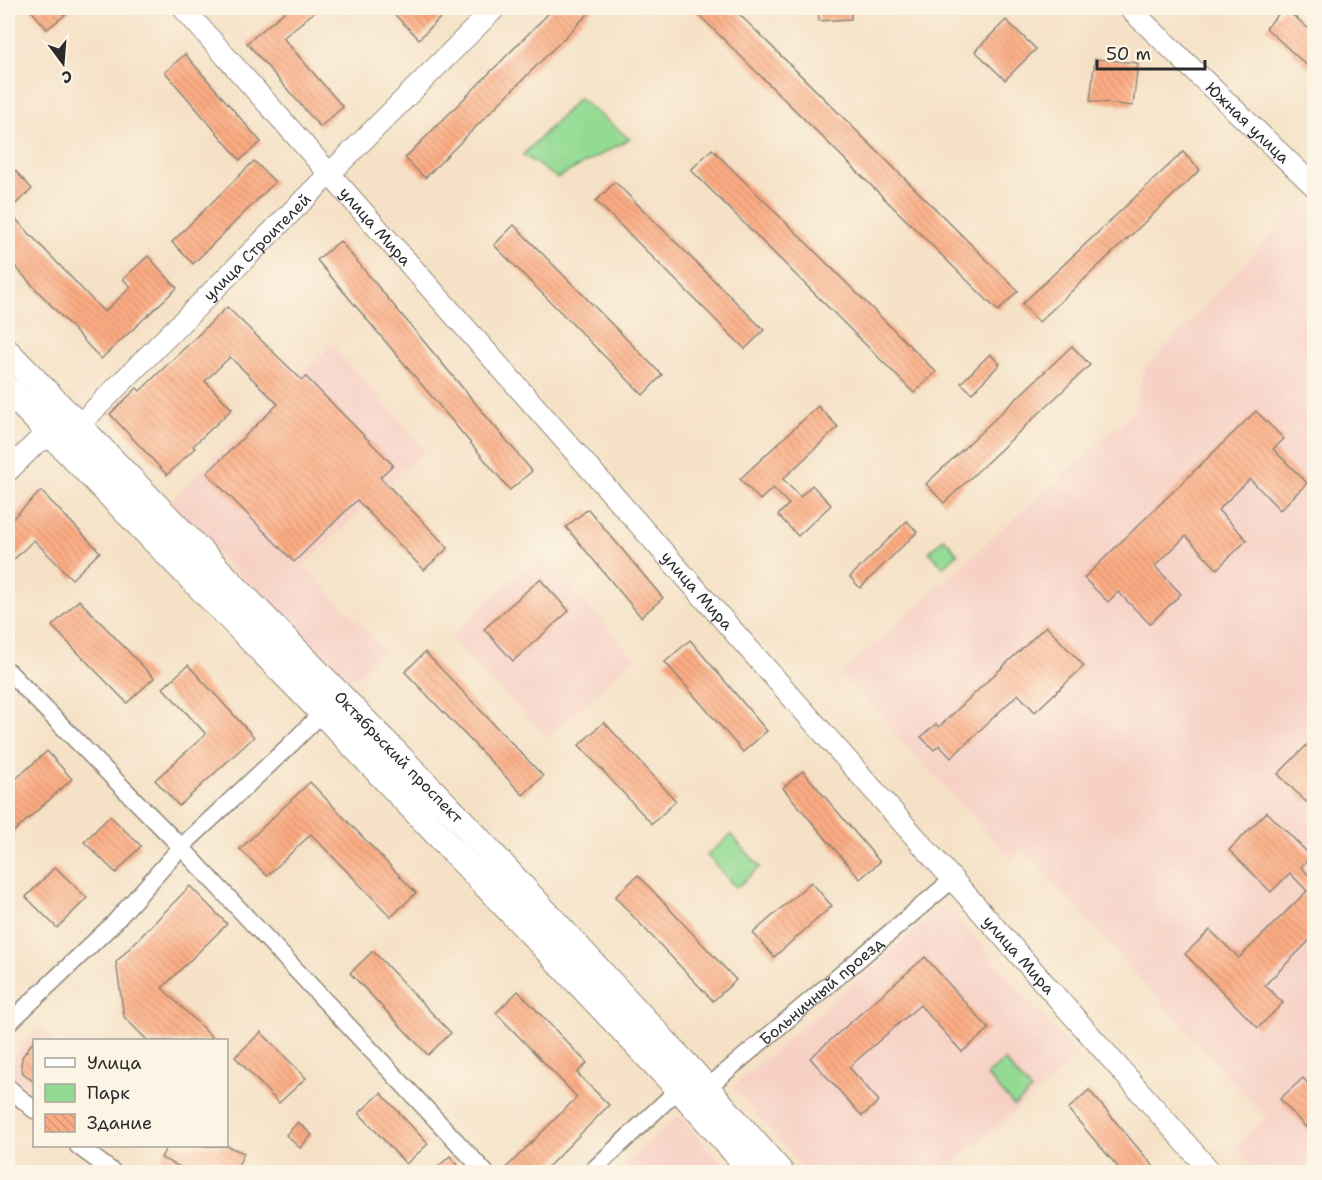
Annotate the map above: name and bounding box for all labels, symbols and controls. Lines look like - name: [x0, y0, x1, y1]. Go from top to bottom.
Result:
- north arrow: [33, 33, 93, 93]
- scale bar: [1097, 33, 1205, 71]
- text: 50 m: [1106, 42, 1151, 66]
- text: С: [59, 65, 75, 88]
- street label: Южная улица: [1201, 77, 1295, 168]
- street label: улица Мира: [335, 182, 416, 270]
- street label: улица Строителей: [198, 188, 315, 305]
- street label: улица Мира: [657, 546, 738, 634]
- street label: Октябрьский проспект: [330, 686, 469, 828]
- street label: улица Мира: [979, 911, 1060, 999]
- street label: Больничный проезд: [755, 932, 888, 1049]
- legend: [33, 1039, 228, 1147]
- text: Улица: [87, 1051, 141, 1075]
- text: Парк: [87, 1081, 130, 1105]
- text: Здание: [87, 1111, 152, 1135]

